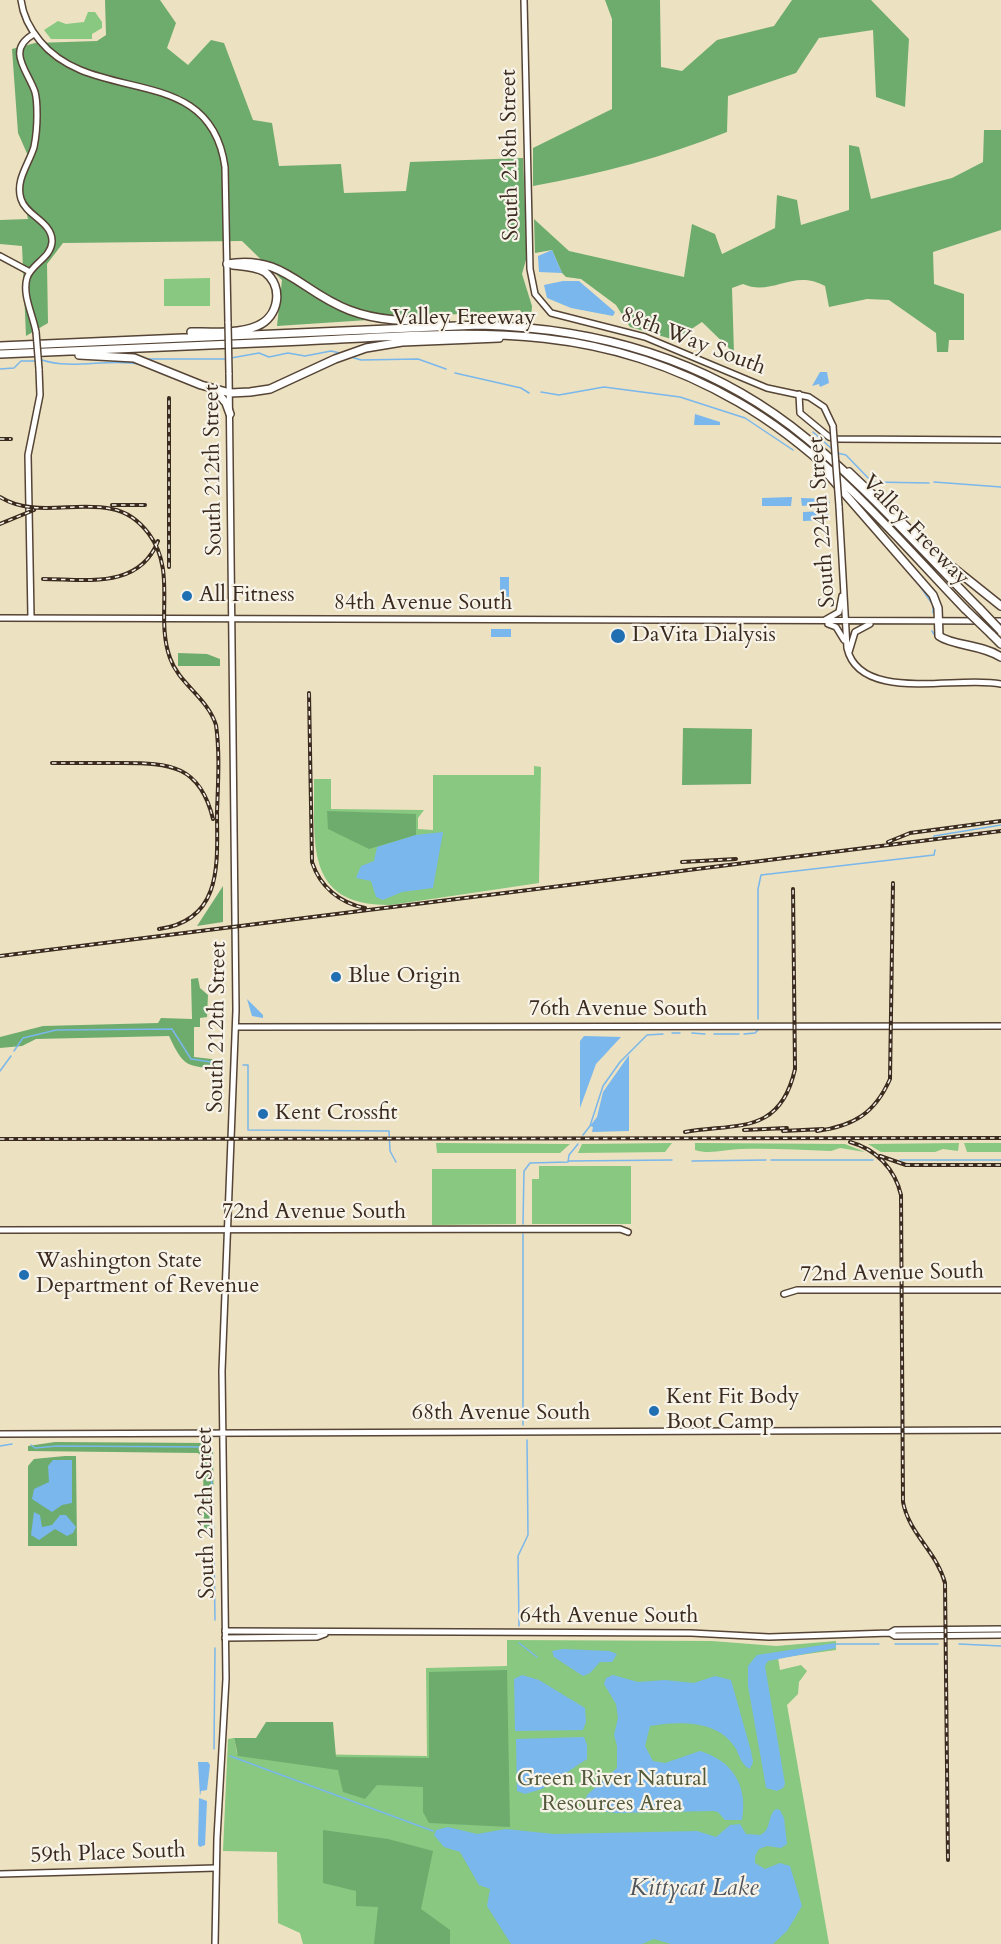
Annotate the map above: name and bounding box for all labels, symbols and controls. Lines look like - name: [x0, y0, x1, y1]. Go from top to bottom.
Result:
- street label: South 218th Street: [496, 69, 526, 241]
- street label: 88th Way South: [617, 302, 769, 382]
- street label: Valley Freeway: [392, 306, 536, 332]
- street label: South 212th Street: [199, 384, 229, 556]
- street label: South 224th Street: [804, 435, 842, 609]
- street label: Valley Freeway: [856, 470, 974, 592]
- place label: All Fitness: [199, 583, 295, 609]
- marker: All Fitness: [180, 589, 194, 603]
- street label: 84th Avenue South: [334, 591, 512, 617]
- place label: DaVita Dialysis: [632, 623, 776, 649]
- marker: DaVita Dialysis: [609, 627, 627, 645]
- street label: South 212th Street: [203, 941, 233, 1113]
- place label: Blue Origin: [348, 964, 461, 990]
- marker: Blue Origin: [329, 970, 343, 984]
- street label: 76th Avenue South: [529, 997, 707, 1023]
- place label: Kent Crossfit: [275, 1101, 398, 1127]
- marker: Kent Crossfit: [256, 1107, 270, 1121]
- street label: 72nd Avenue South: [222, 1200, 406, 1226]
- place label: Washington State Department of Revenue: [36, 1249, 259, 1300]
- street label: 72nd Avenue South: [800, 1259, 984, 1289]
- marker: Washington State Department of Revenue: [17, 1268, 31, 1282]
- place label: Kent Fit Body Boot Camp: [666, 1385, 799, 1436]
- street label: 68th Avenue South: [412, 1401, 590, 1427]
- marker: Kent Fit Body Boot Camp: [647, 1404, 661, 1418]
- street label: South 212th Street: [192, 1427, 222, 1599]
- street label: 64th Avenue South: [520, 1604, 698, 1630]
- park label: Green River Natural Resources Area: [517, 1767, 707, 1819]
- street label: 59th Place South: [30, 1838, 186, 1870]
- water label: Kittycat Lake: [629, 1875, 759, 1903]

